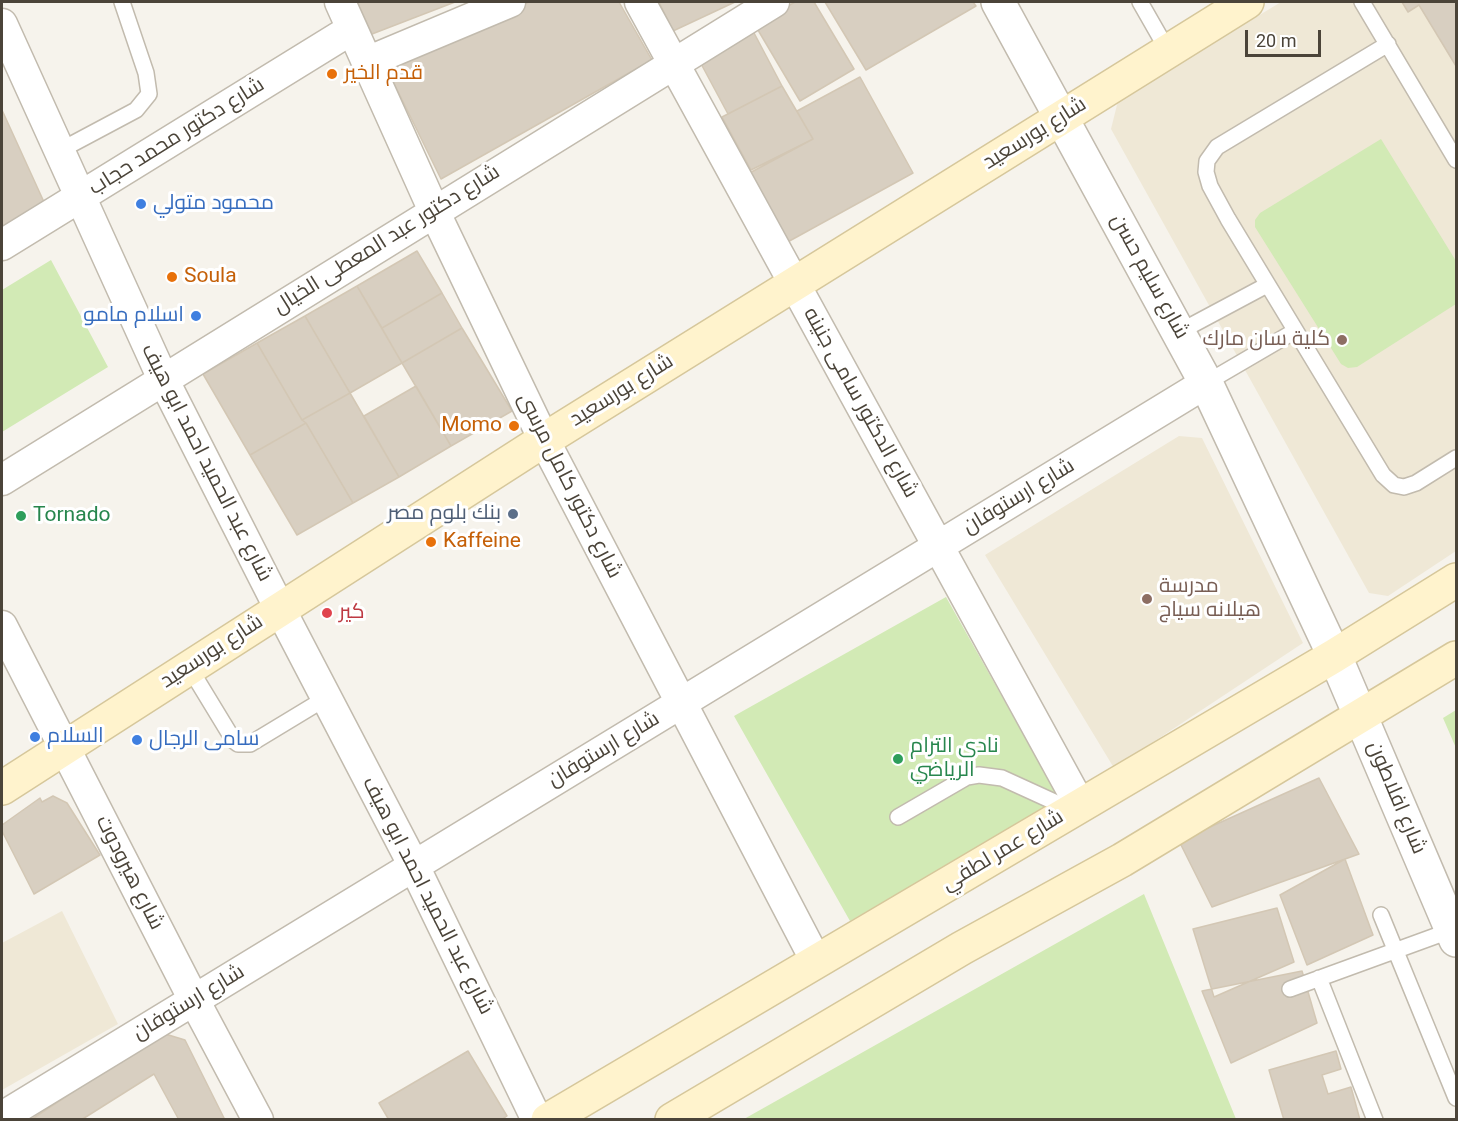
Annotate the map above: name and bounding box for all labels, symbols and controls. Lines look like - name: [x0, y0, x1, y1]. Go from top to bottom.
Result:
- scale bar: [1248, 18, 1324, 56]
- text: 20 m: [1256, 30, 1296, 51]
- place label: قدم الخير: [344, 61, 423, 87]
- marker: قدم الخير: [325, 67, 339, 81]
- street label: شارع دكتور محمد حجاب: [85, 73, 269, 201]
- street label: شارع بورسعيد: [979, 92, 1091, 176]
- street label: شارع دكتور عبد المعطى الخيال: [269, 160, 505, 320]
- place label: محمود متولي: [153, 191, 274, 217]
- marker: محمود متولي: [134, 197, 148, 211]
- street label: شارع سليم حسن: [1104, 210, 1194, 344]
- place label: Soula: [184, 264, 237, 290]
- marker: Soula: [165, 270, 179, 284]
- place label: اسلام مامو: [83, 303, 184, 329]
- street label: شارع الدكتور سامى جنينه: [797, 303, 923, 503]
- marker: اسلام مامو: [189, 309, 203, 323]
- place label: كلية سان مارك: [1202, 327, 1330, 353]
- marker: كلية سان مارك: [1335, 333, 1349, 347]
- street label: شارع عبد الحميد احمد ابو هيف: [135, 340, 277, 586]
- street label: شارع بورسعيد: [566, 349, 678, 433]
- street label: شارع دكتور كامل مرسى: [511, 389, 627, 583]
- place label: Momo: [441, 413, 502, 439]
- marker: Momo: [507, 419, 521, 433]
- street label: شارع ارستوفان: [959, 454, 1079, 540]
- place label: بنك بلوم مصر: [387, 501, 501, 527]
- place label: Tornado: [33, 503, 110, 529]
- marker: بنك بلوم مصر: [506, 507, 520, 521]
- marker: Tornado: [14, 509, 28, 523]
- place label: Kaffeine: [443, 529, 521, 555]
- marker: Kaffeine: [424, 535, 438, 549]
- place label: مدرسة هيلانه سياج: [1159, 574, 1261, 624]
- marker: مدرسة هيلانه سياج: [1140, 592, 1154, 606]
- place label: كير: [339, 600, 365, 626]
- marker: كير: [320, 606, 334, 620]
- street label: شارع بورسعيد: [156, 609, 268, 695]
- street label: شارع ارستوفان: [544, 707, 664, 793]
- place label: السلام: [47, 724, 104, 750]
- place label: سامى الرجال: [149, 727, 259, 753]
- marker: السلام: [28, 730, 42, 744]
- marker: سامى الرجال: [130, 733, 144, 747]
- place label: نادي الترام الرياضي: [910, 734, 999, 784]
- street label: شارع افلاطون: [1361, 738, 1431, 858]
- marker: نادي الترام الرياضي: [891, 752, 905, 766]
- street label: شارع عبد الحميد احمد ابو هيف: [356, 773, 498, 1019]
- street label: شارع عمر لطفي: [938, 805, 1068, 897]
- street label: شارع هيرودوت: [89, 812, 169, 934]
- street label: شارع ارستوفان: [129, 960, 249, 1046]

